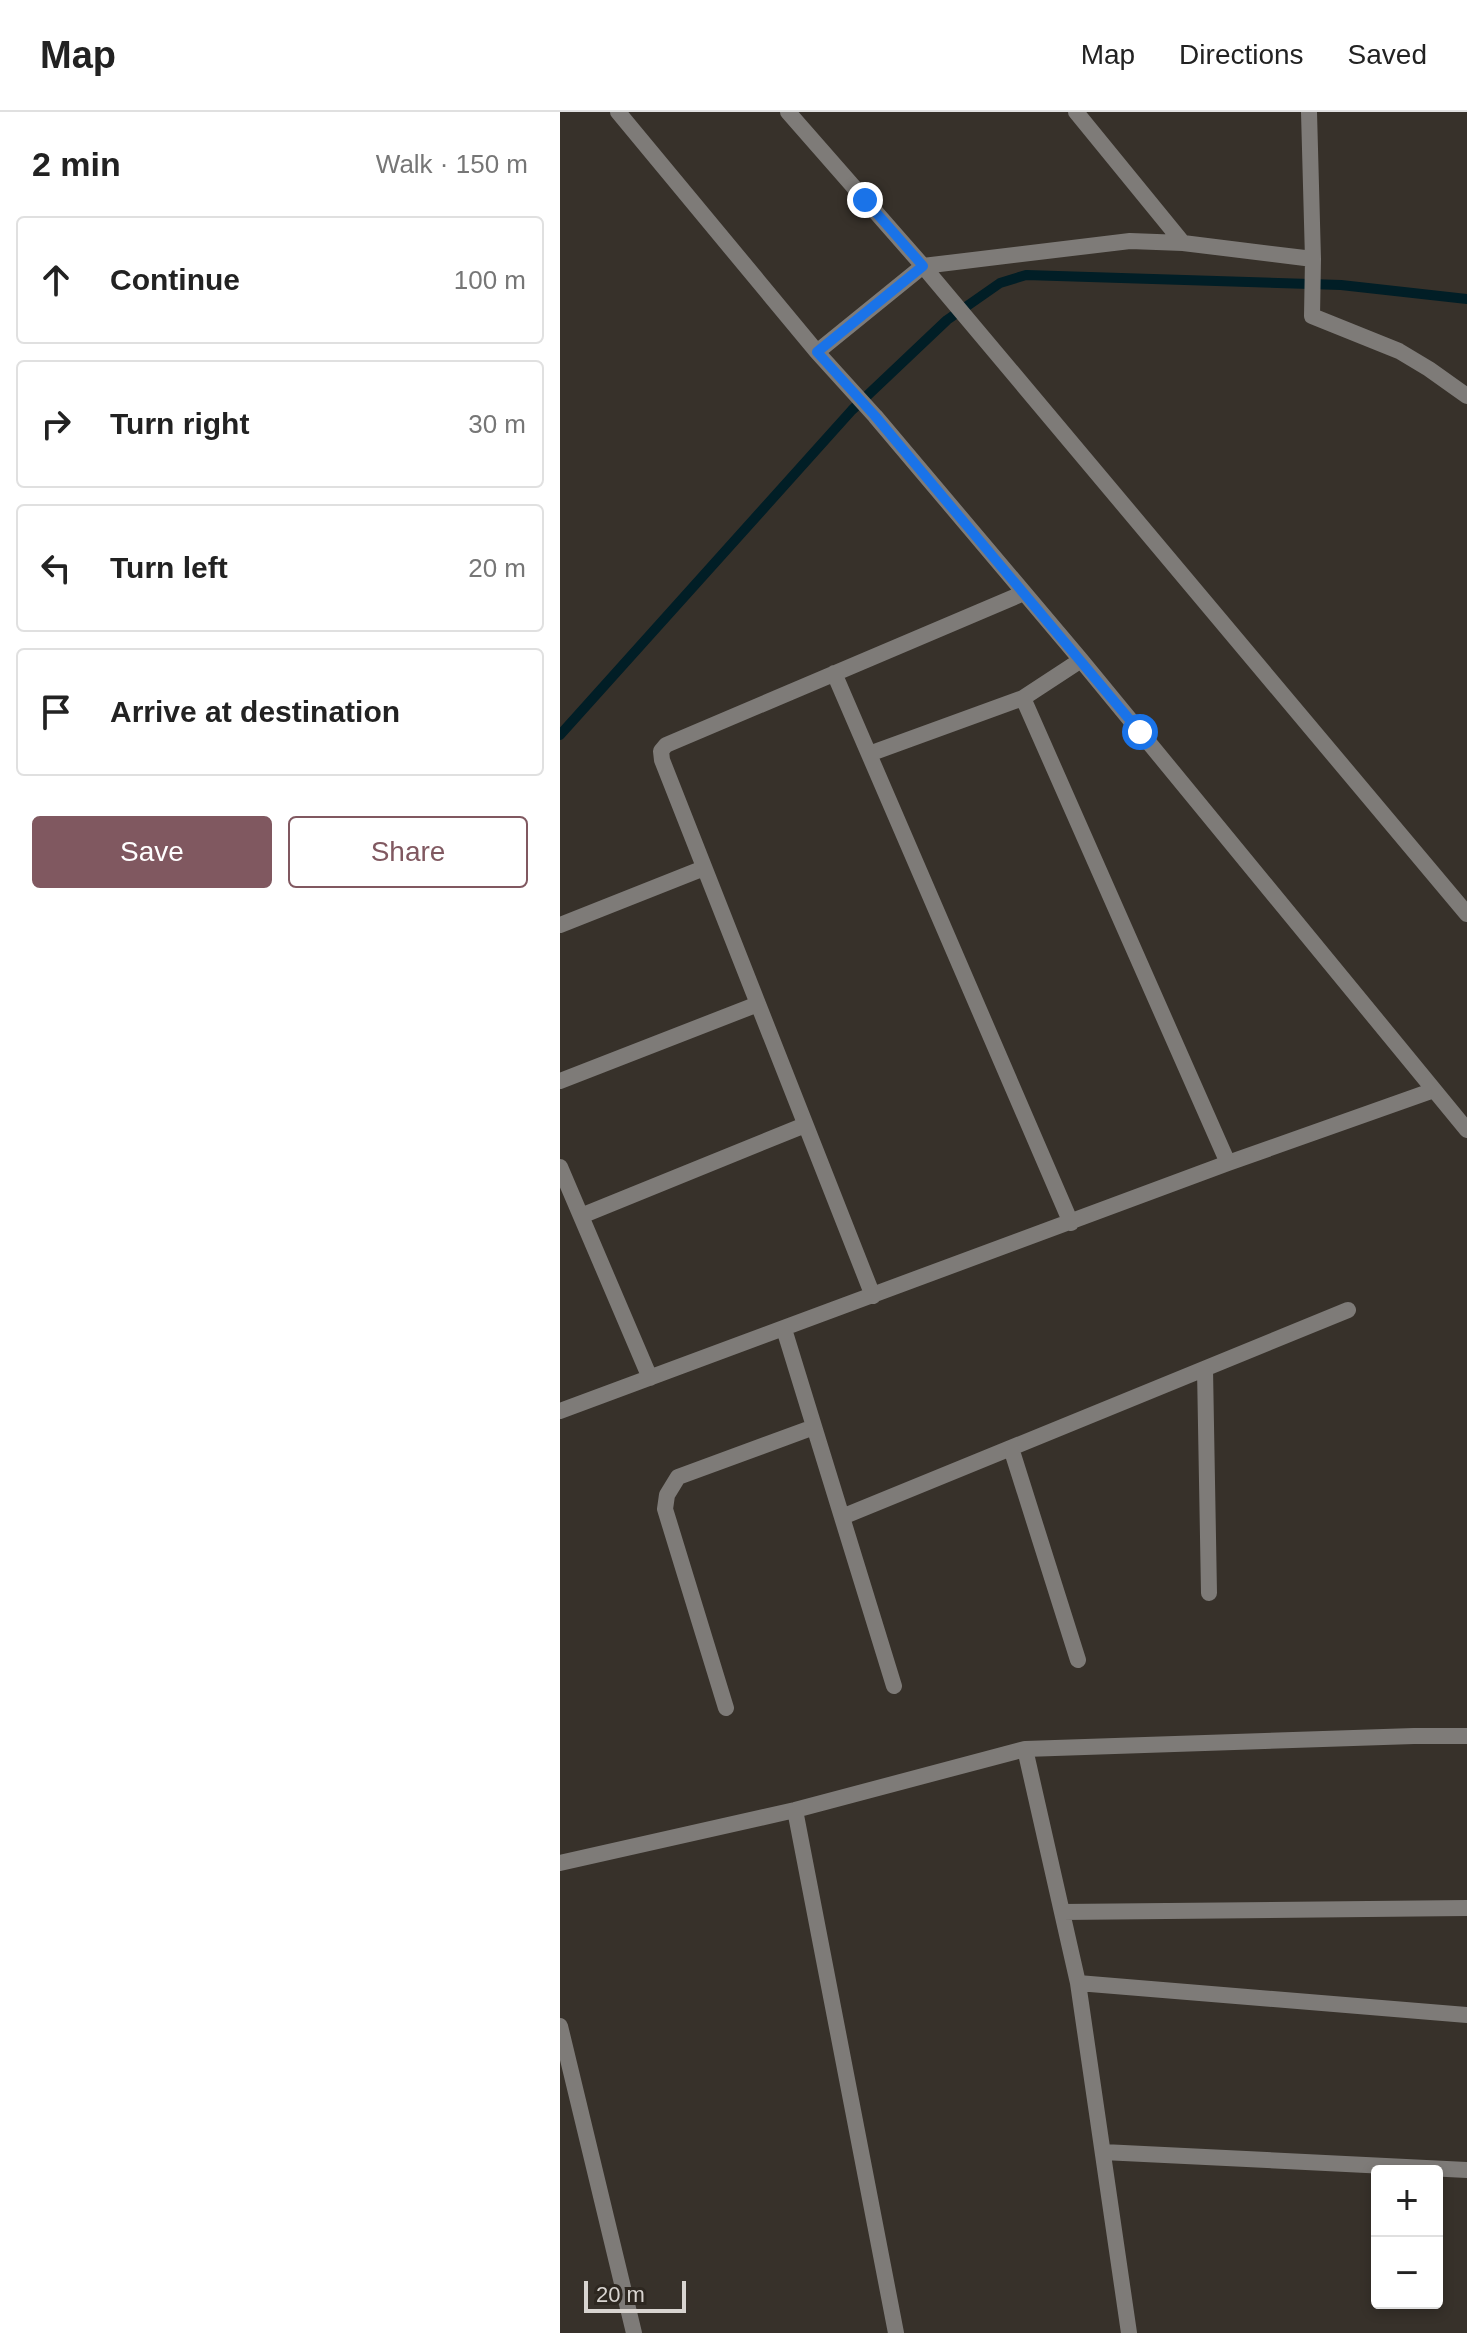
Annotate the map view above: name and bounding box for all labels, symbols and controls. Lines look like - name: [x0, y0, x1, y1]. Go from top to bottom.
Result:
- text: Map: [40, 34, 116, 76]
- text: Map: [1081, 39, 1135, 70]
- text: Directions: [1179, 39, 1304, 70]
- text: Saved: [1348, 39, 1427, 70]
- text: 2 min: [32, 145, 121, 183]
- text: Walk · 150 m: [376, 149, 528, 179]
- route end: [847, 182, 883, 218]
- icon: ahead: [34, 258, 78, 302]
- text: Continue: [110, 263, 240, 296]
- text: 100 m: [454, 265, 526, 295]
- icon: right: [34, 402, 78, 446]
- text: Turn right: [110, 407, 249, 440]
- text: 30 m: [468, 409, 526, 439]
- icon: left: [34, 546, 78, 590]
- text: Turn left: [110, 551, 228, 584]
- text: 20 m: [468, 553, 526, 583]
- icon: arrive: [34, 690, 78, 734]
- text: Arrive at destination: [110, 695, 400, 728]
- route start: [1122, 714, 1158, 750]
- button: Save: [32, 816, 272, 888]
- button: Share: [288, 816, 528, 888]
- map controls: [1371, 2165, 1443, 2309]
- button: +: [1371, 2165, 1443, 2237]
- button: −: [1371, 2237, 1443, 2309]
- scale bar: [584, 2277, 686, 2313]
- text: 20 m: [596, 2282, 645, 2307]

